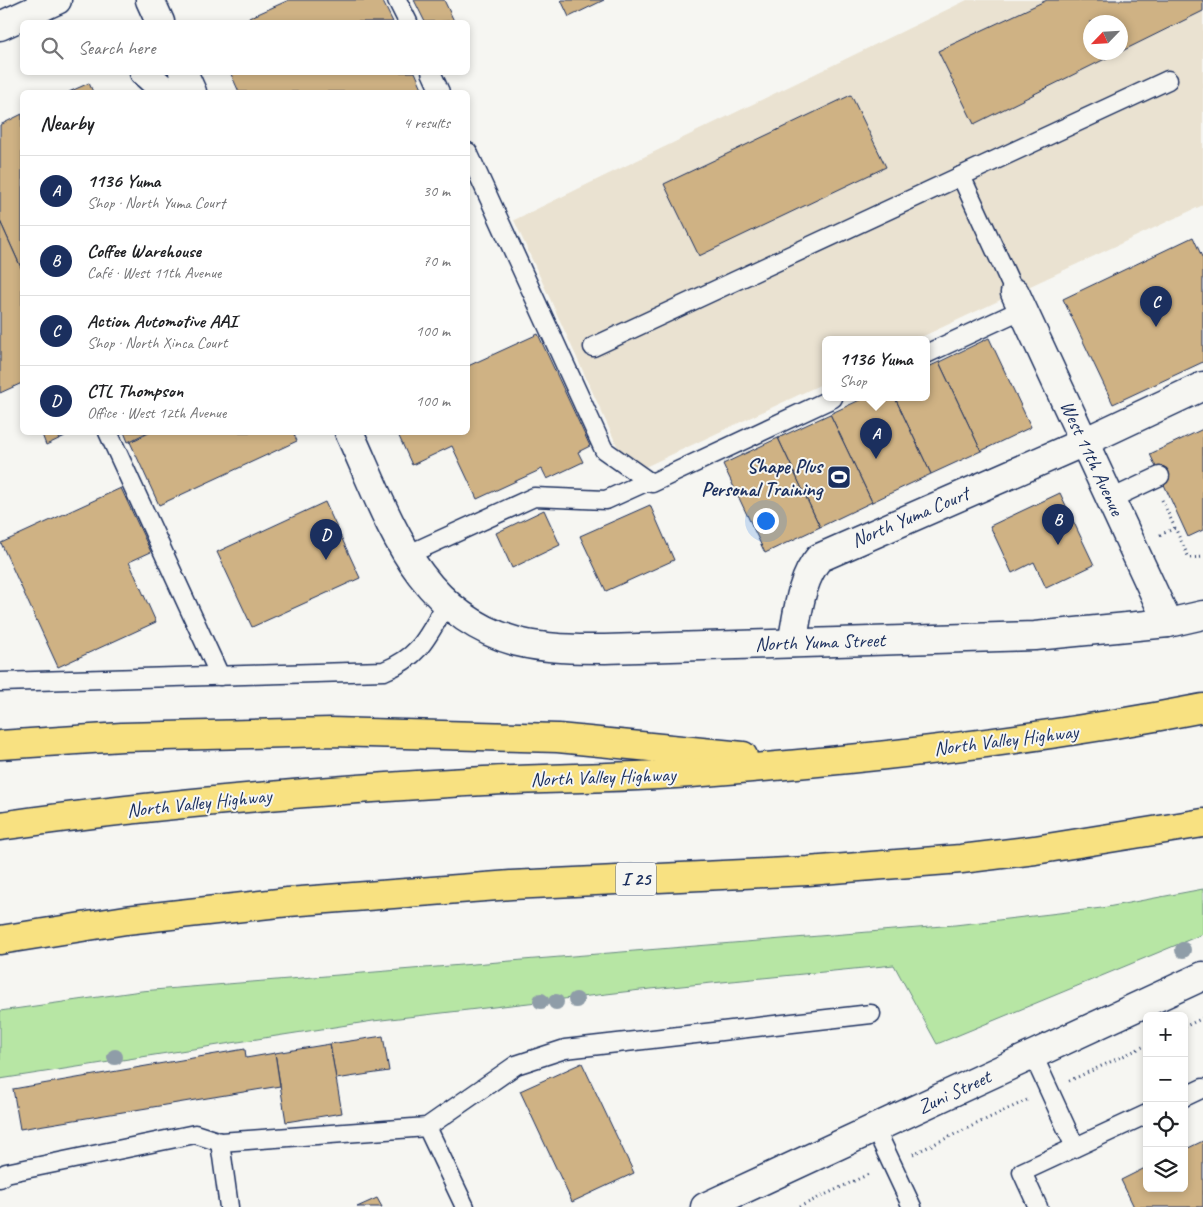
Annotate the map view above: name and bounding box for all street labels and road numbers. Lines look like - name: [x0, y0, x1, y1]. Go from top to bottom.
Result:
- street label: West 11th Avenue: [1054, 397, 1130, 521]
- street label: North Yuma Court: [847, 480, 976, 553]
- street label: North Yuma Street: [755, 627, 888, 657]
- street label: North Valley Highway: [932, 718, 1082, 761]
- street label: North Valley Highway: [530, 762, 678, 792]
- street label: North Valley Highway: [125, 783, 275, 823]
- road number: I 25: [616, 862, 656, 896]
- street label: Zuni Street: [913, 1063, 997, 1120]

